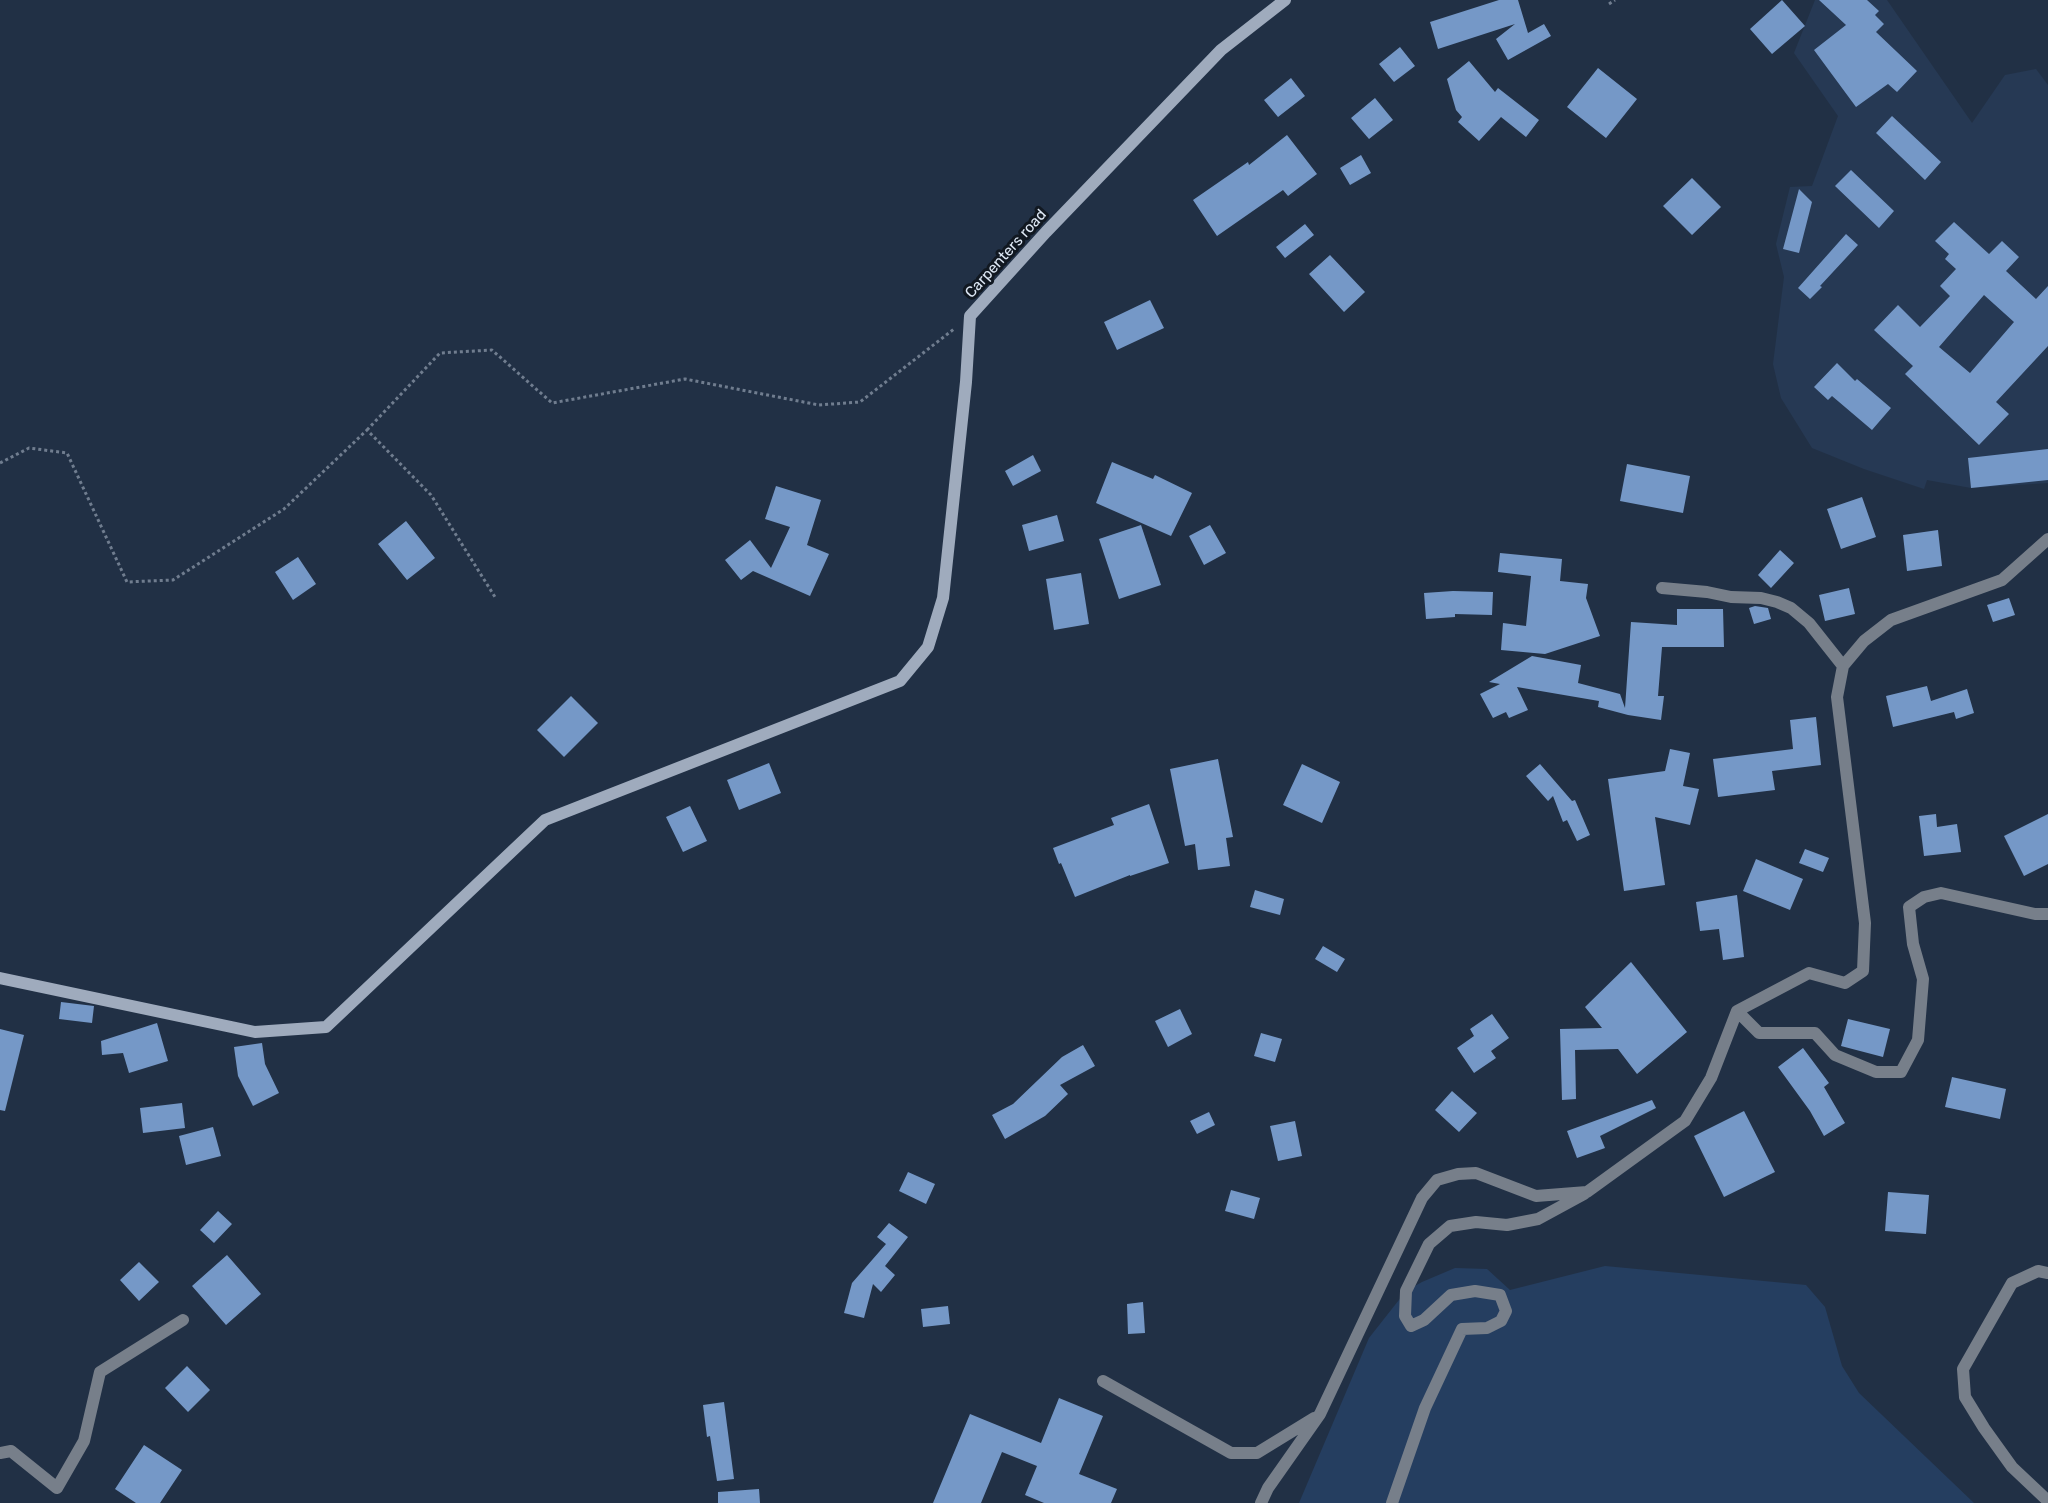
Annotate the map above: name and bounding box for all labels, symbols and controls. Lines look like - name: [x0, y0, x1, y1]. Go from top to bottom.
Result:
- street label: Carpenters road: [962, 206, 1050, 302]

